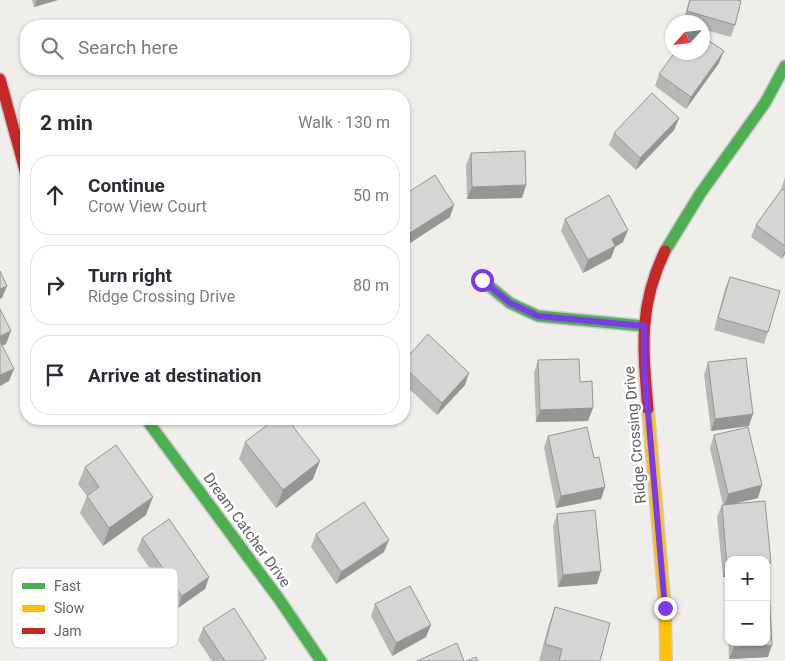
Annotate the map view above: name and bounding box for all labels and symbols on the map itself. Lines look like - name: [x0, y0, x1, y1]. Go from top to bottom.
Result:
- north arrow: [665, 15, 710, 60]
- route start: [471, 269, 494, 292]
- street label: Ridge Crossing Drive: [620, 365, 650, 505]
- street label: Dream Catcher Drive: [199, 469, 295, 591]
- legend: [12, 568, 178, 648]
- text: Fast: [54, 578, 81, 594]
- route end: [654, 597, 677, 620]
- text: Slow: [54, 600, 85, 616]
- text: Jam: [54, 623, 82, 639]

